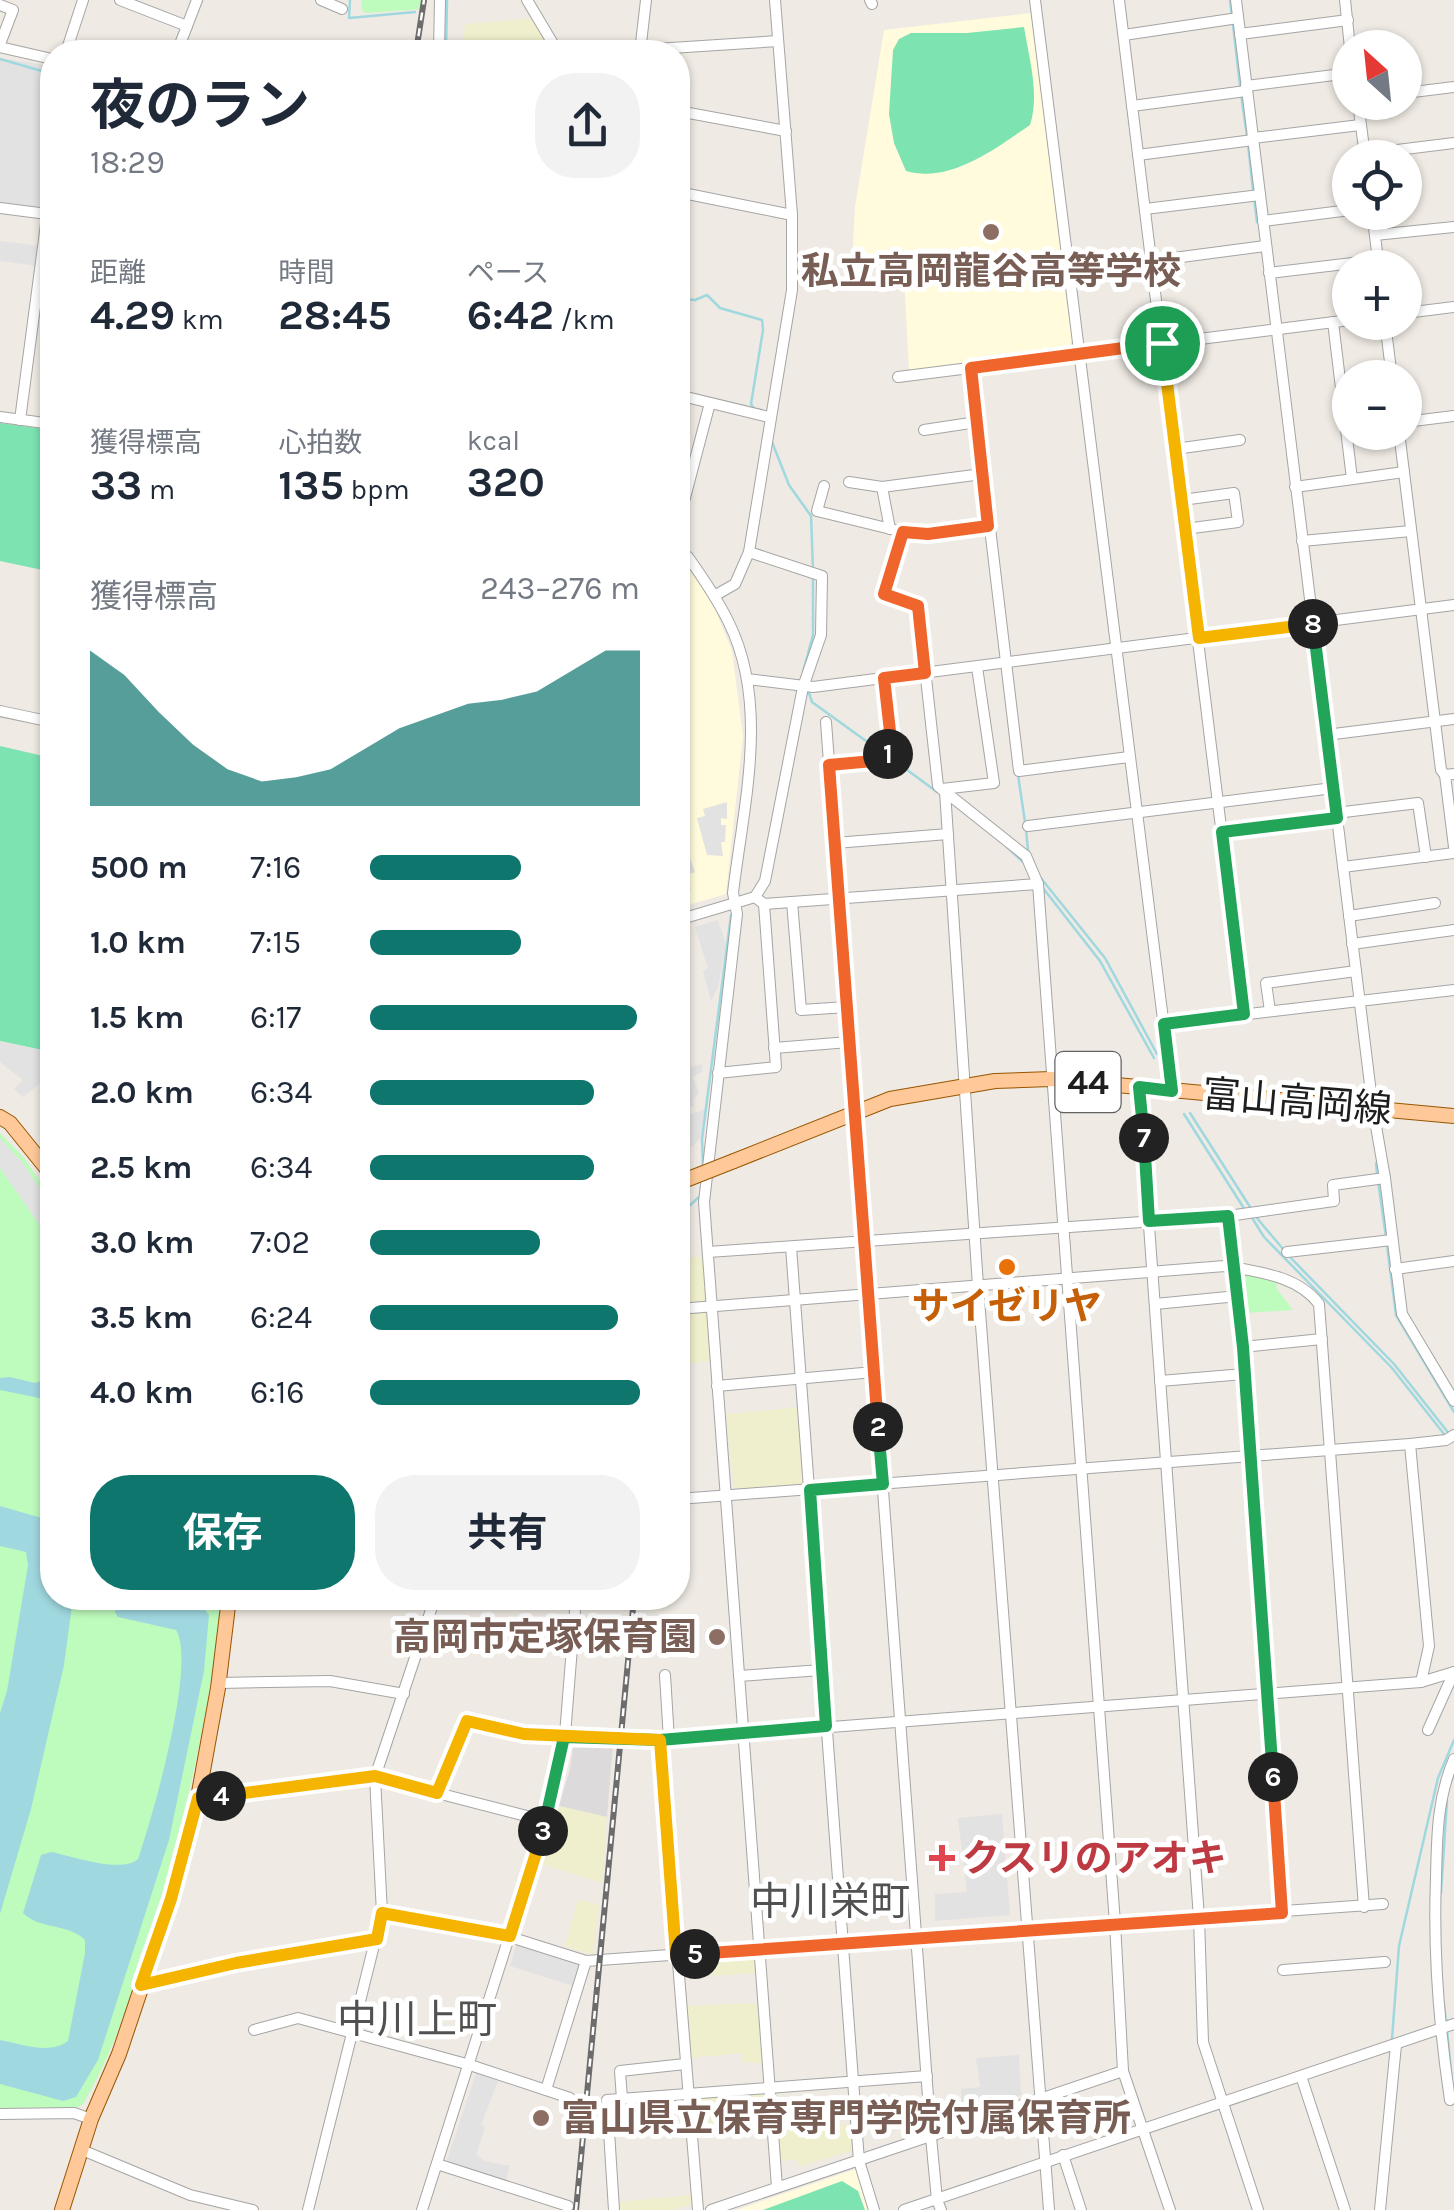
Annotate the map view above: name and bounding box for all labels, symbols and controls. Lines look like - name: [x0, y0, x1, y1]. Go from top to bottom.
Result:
- north arrow: [1332, 30, 1422, 120]
- map controls: [1332, 30, 1422, 450]
- button: share: [535, 73, 640, 178]
- text: 夜のラン: [90, 74, 310, 138]
- button: locate: [1332, 140, 1422, 230]
- text: 18:29: [90, 144, 165, 181]
- marker: 私立高岡龍谷高等学校: [980, 221, 1002, 243]
- place label: 私立高岡龍谷高等学校: [801, 249, 1181, 294]
- button: +: [1332, 250, 1422, 340]
- text: 距離: [90, 256, 146, 289]
- text: 時間: [278, 256, 334, 289]
- text: ペース: [467, 256, 549, 289]
- text: 4.29: [90, 290, 175, 340]
- text: 28:45: [278, 290, 392, 340]
- text: 6:42: [467, 290, 554, 340]
- pin: [1120, 301, 1205, 386]
- text: km: [175, 303, 224, 336]
- text: /km: [554, 303, 615, 336]
- icon: arrive: [1135, 316, 1190, 371]
- button: −: [1332, 360, 1422, 450]
- text: kcal: [467, 424, 520, 457]
- text: 獲得標高: [90, 426, 202, 459]
- text: 心拍数: [278, 426, 362, 459]
- text: 320: [467, 457, 545, 507]
- text: 33: [90, 460, 142, 510]
- text: 135: [278, 460, 344, 510]
- text: m: [142, 473, 175, 506]
- text: bpm: [344, 473, 410, 506]
- text: 243–276 m: [480, 570, 640, 607]
- text: 獲得標高: [90, 578, 218, 615]
- pin: 8: [1288, 599, 1338, 649]
- text: 8: [1304, 607, 1322, 640]
- pin: 1: [863, 729, 913, 779]
- text: 1: [883, 737, 893, 770]
- text: 500 m: [90, 849, 188, 886]
- text: 7:16: [250, 849, 301, 886]
- text: 1.0 km: [90, 924, 186, 961]
- text: 7:15: [250, 924, 301, 961]
- text: 1.5 km: [90, 999, 184, 1036]
- text: 6:17: [250, 999, 301, 1036]
- road number: 44: [1056, 1052, 1120, 1112]
- street label: 富山高岡線: [1200, 1071, 1394, 1133]
- text: 2.0 km: [90, 1074, 194, 1111]
- text: 6:34: [250, 1074, 312, 1111]
- pin: 7: [1119, 1113, 1169, 1163]
- text: 7: [1137, 1121, 1151, 1154]
- text: 2.5 km: [90, 1149, 192, 1186]
- text: 6:34: [250, 1149, 312, 1186]
- text: 3.0 km: [90, 1224, 194, 1261]
- text: 7:02: [250, 1224, 310, 1261]
- marker: サイゼリヤ: [996, 1256, 1018, 1278]
- place label: サイゼリヤ: [912, 1284, 1102, 1329]
- text: 3.5 km: [90, 1299, 193, 1336]
- text: 6:24: [250, 1299, 312, 1336]
- text: 4.0 km: [90, 1374, 194, 1411]
- text: 6:16: [250, 1374, 305, 1411]
- pin: 2: [853, 1402, 903, 1452]
- text: 2: [870, 1410, 886, 1443]
- button: 保存: [90, 1475, 355, 1590]
- button: 共有: [375, 1475, 640, 1590]
- place label: 高岡市定塚保育園: [393, 1615, 697, 1660]
- marker: 高岡市定塚保育園: [706, 1626, 728, 1648]
- pin: 6: [1248, 1752, 1298, 1802]
- text: 6: [1265, 1760, 1282, 1793]
- pin: 4: [196, 1771, 246, 1821]
- text: 4: [213, 1779, 229, 1812]
- pin: 3: [518, 1806, 568, 1856]
- text: 3: [534, 1814, 552, 1847]
- place label: クスリのアオキ: [962, 1836, 1227, 1881]
- marker: クスリのアオキ: [931, 1847, 953, 1869]
- district label: 中川栄町: [750, 1878, 910, 1925]
- pin: 5: [670, 1929, 720, 1979]
- text: 5: [687, 1937, 703, 1970]
- district label: 中川上町: [337, 1996, 497, 2043]
- place label: 富山県立保育専門学院付属保育所: [561, 2096, 1131, 2141]
- marker: 富山県立保育専門学院付属保育所: [530, 2107, 552, 2129]

